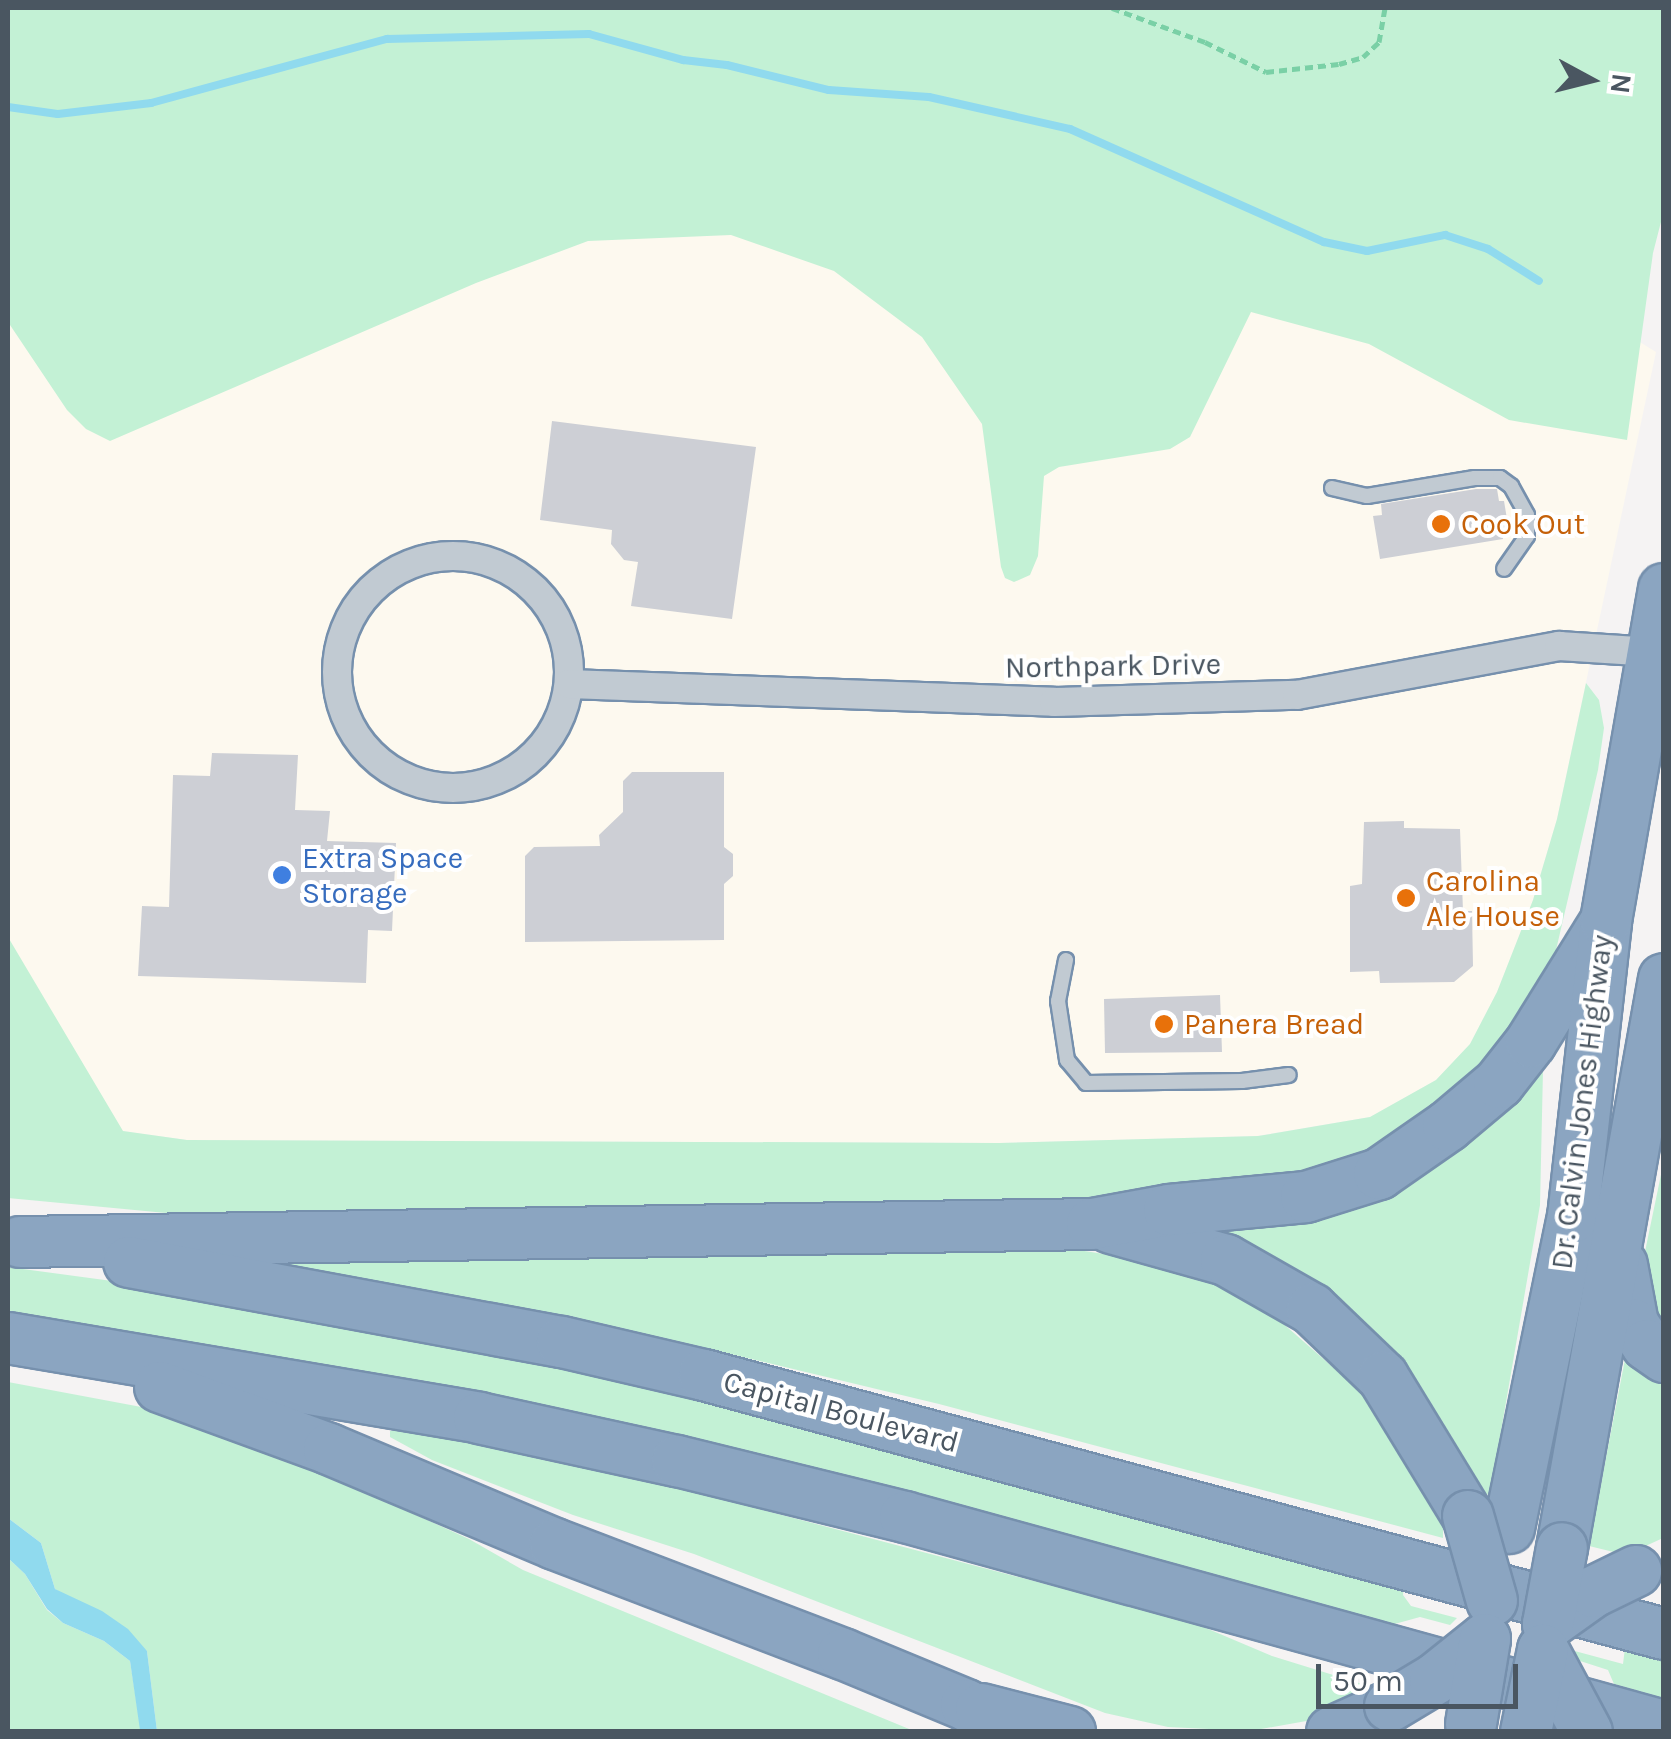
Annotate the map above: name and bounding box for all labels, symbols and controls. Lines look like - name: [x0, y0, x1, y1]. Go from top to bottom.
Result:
- north arrow: [1541, 30, 1641, 130]
- text: N: [1604, 72, 1639, 96]
- place label: Cook Out: [1461, 506, 1585, 542]
- marker: Cook Out: [1430, 513, 1452, 535]
- street label: Northpark Drive: [1005, 646, 1221, 686]
- place label: Extra Space Storage: [302, 840, 463, 910]
- place label: Carolina Ale House: [1426, 863, 1560, 934]
- marker: Extra Space Storage: [271, 864, 293, 886]
- marker: Carolina Ale House: [1395, 887, 1417, 909]
- street label: Dr. Calvin Jones Highway: [1544, 933, 1620, 1271]
- place label: Panera Bread: [1184, 1006, 1364, 1042]
- marker: Panera Bread: [1153, 1013, 1175, 1035]
- street label: Capital Boulevard: [720, 1363, 962, 1461]
- scale bar: [1321, 1644, 1524, 1706]
- text: 50 m: [1333, 1663, 1403, 1699]

